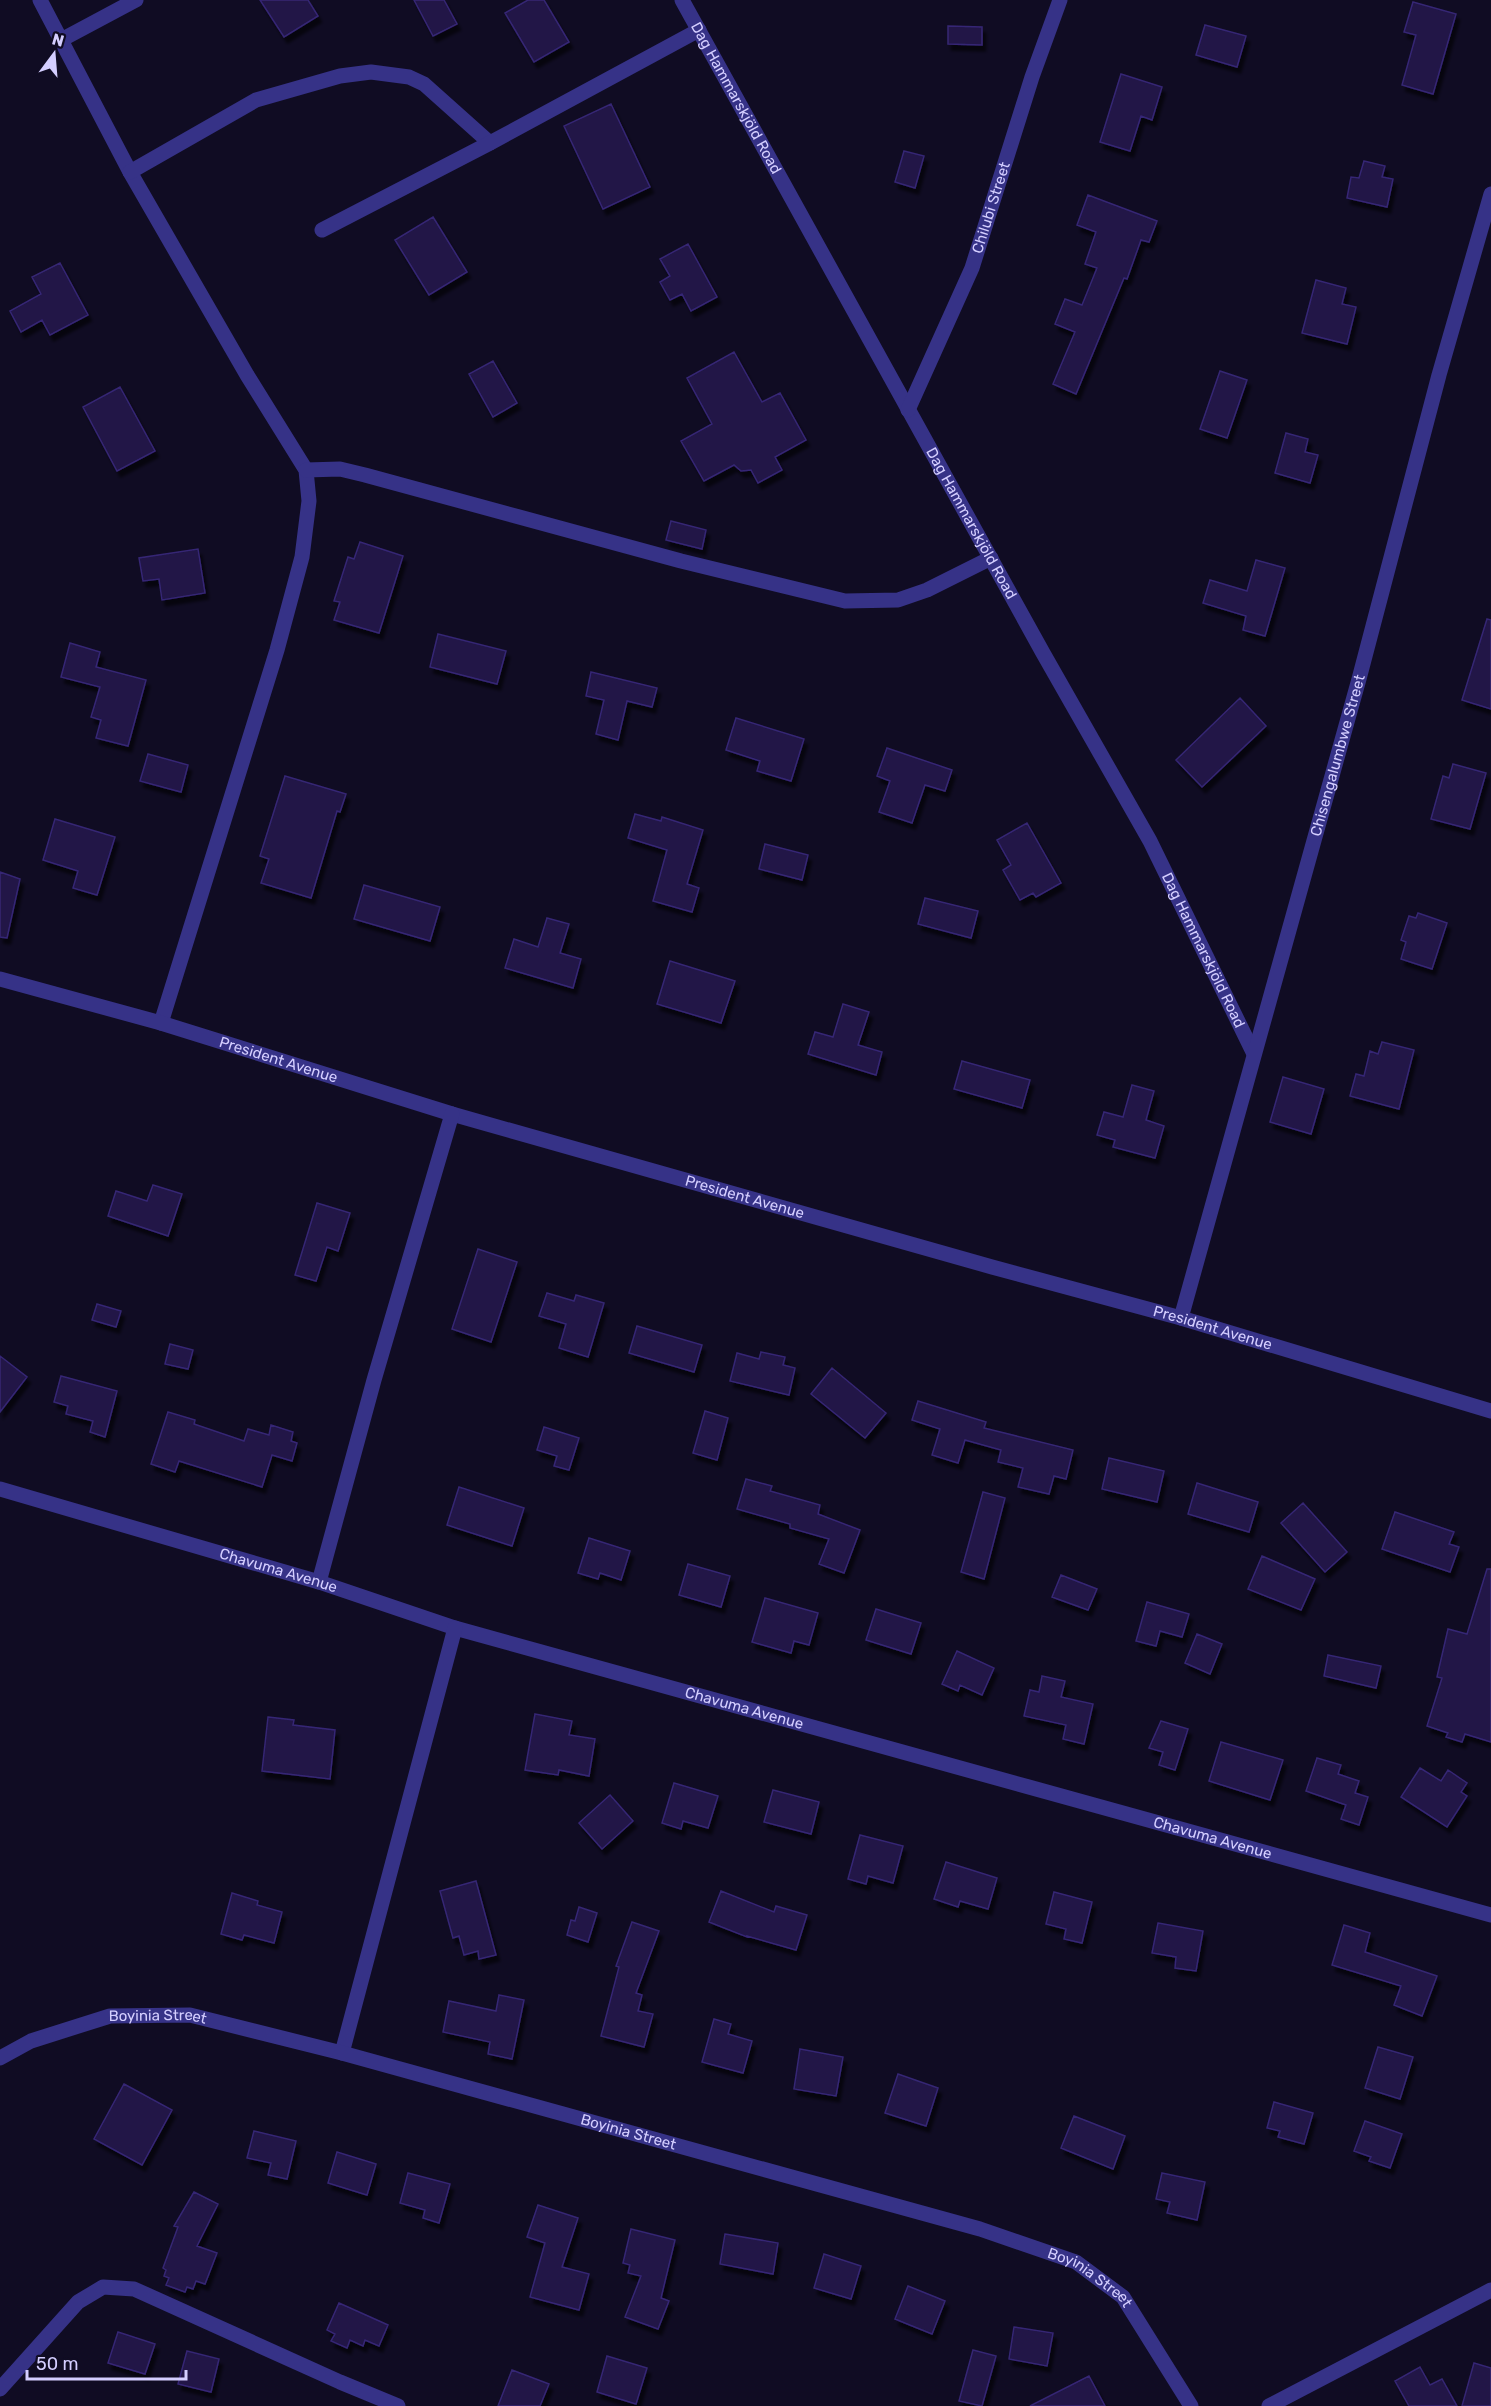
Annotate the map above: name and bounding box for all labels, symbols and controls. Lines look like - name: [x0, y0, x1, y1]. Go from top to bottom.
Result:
- street label: Dag Hammarskjöld Road: [687, 19, 785, 177]
- north arrow: [24, 24, 84, 84]
- text: N: [50, 29, 66, 51]
- street label: Chilubi Street: [968, 159, 1014, 256]
- street label: Dag Hammarskjöld Road: [922, 444, 1020, 602]
- street label: Chisengalumbwe Street: [1307, 672, 1369, 838]
- street label: Dag Hammarskjöld Road: [1158, 870, 1249, 1031]
- street label: President Avenue: [217, 1033, 340, 1087]
- street label: President Avenue: [683, 1172, 806, 1222]
- street label: President Avenue: [1151, 1302, 1274, 1354]
- street label: Chavuma Avenue: [217, 1544, 340, 1597]
- street label: Chavuma Avenue: [683, 1683, 805, 1733]
- street label: Chavuma Avenue: [1151, 1813, 1274, 1863]
- street label: Boyinia Street: [108, 2006, 209, 2028]
- street label: Boyinia Street: [579, 2110, 678, 2154]
- street label: Boyinia Street: [1045, 2244, 1136, 2311]
- scale bar: [27, 2343, 186, 2381]
- text: 50 m: [36, 2353, 79, 2375]

